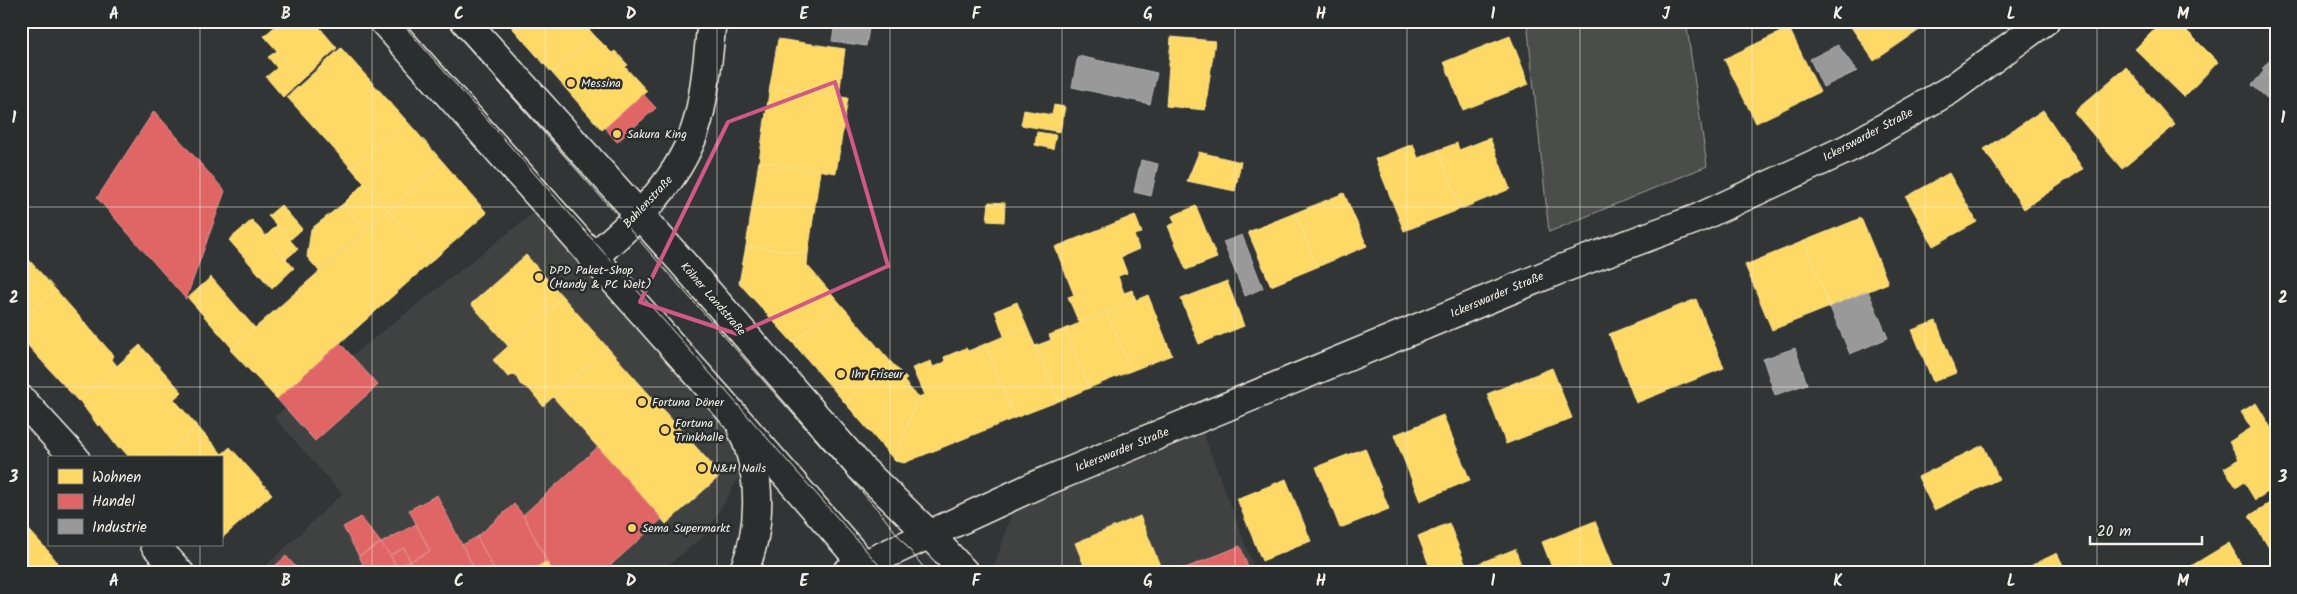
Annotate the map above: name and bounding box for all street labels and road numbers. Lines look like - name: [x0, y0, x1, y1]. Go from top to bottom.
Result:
- street label: Ickerswarder Straße: [1819, 103, 1917, 167]
- street label: Bahlenstraße: [618, 171, 678, 233]
- street label: Kölner Landstraße: [676, 258, 751, 341]
- street label: Ickerswarder Straße: [1447, 266, 1547, 323]
- street label: Ickerswarder Straße: [1072, 422, 1172, 478]

